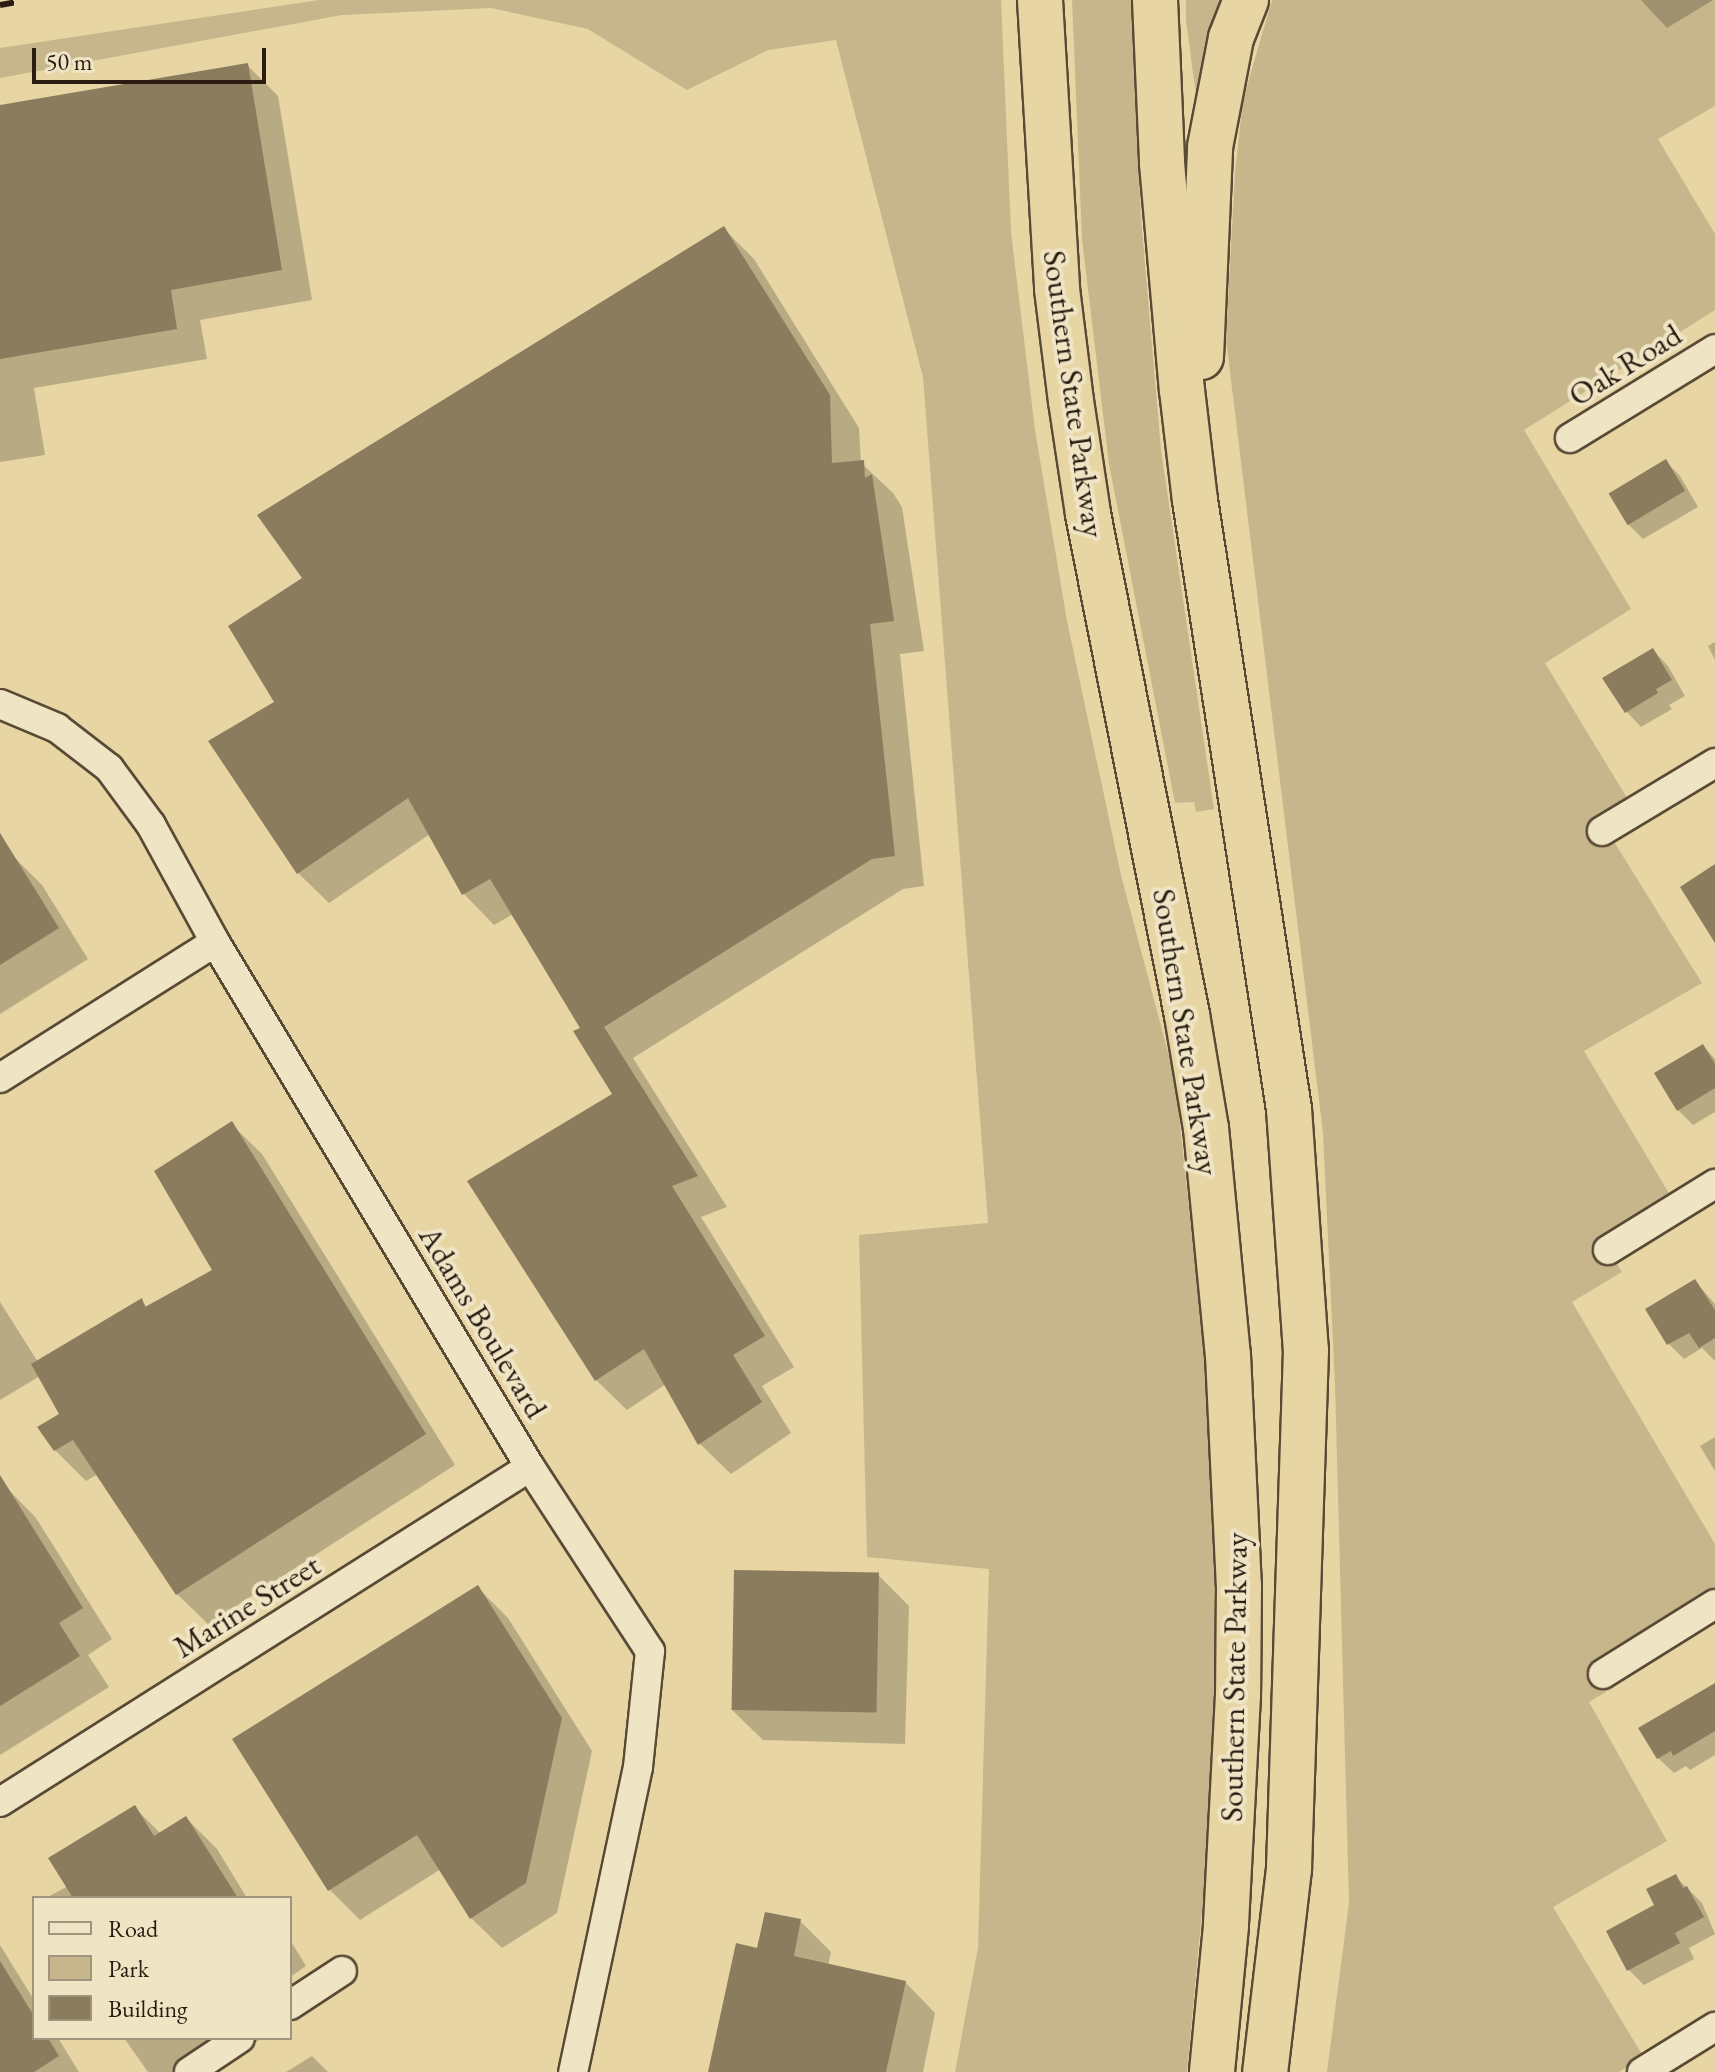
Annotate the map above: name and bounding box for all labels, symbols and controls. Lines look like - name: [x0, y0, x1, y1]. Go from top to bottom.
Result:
- scale bar: [36, 32, 270, 82]
- text: 50 m: [46, 46, 93, 77]
- street label: Southern State Parkway: [1035, 248, 1113, 540]
- street label: Oak Road: [1562, 315, 1688, 415]
- street label: Southern State Parkway: [1144, 886, 1228, 1178]
- street label: Adams Boulevard: [411, 1219, 555, 1425]
- street label: Southern State Parkway: [1212, 1532, 1256, 1822]
- street label: Marine Street: [167, 1546, 327, 1666]
- legend: [32, 1896, 292, 2040]
- text: Road: [108, 1913, 158, 1944]
- text: Park: [108, 1953, 149, 1984]
- text: Building: [108, 1993, 188, 2024]

